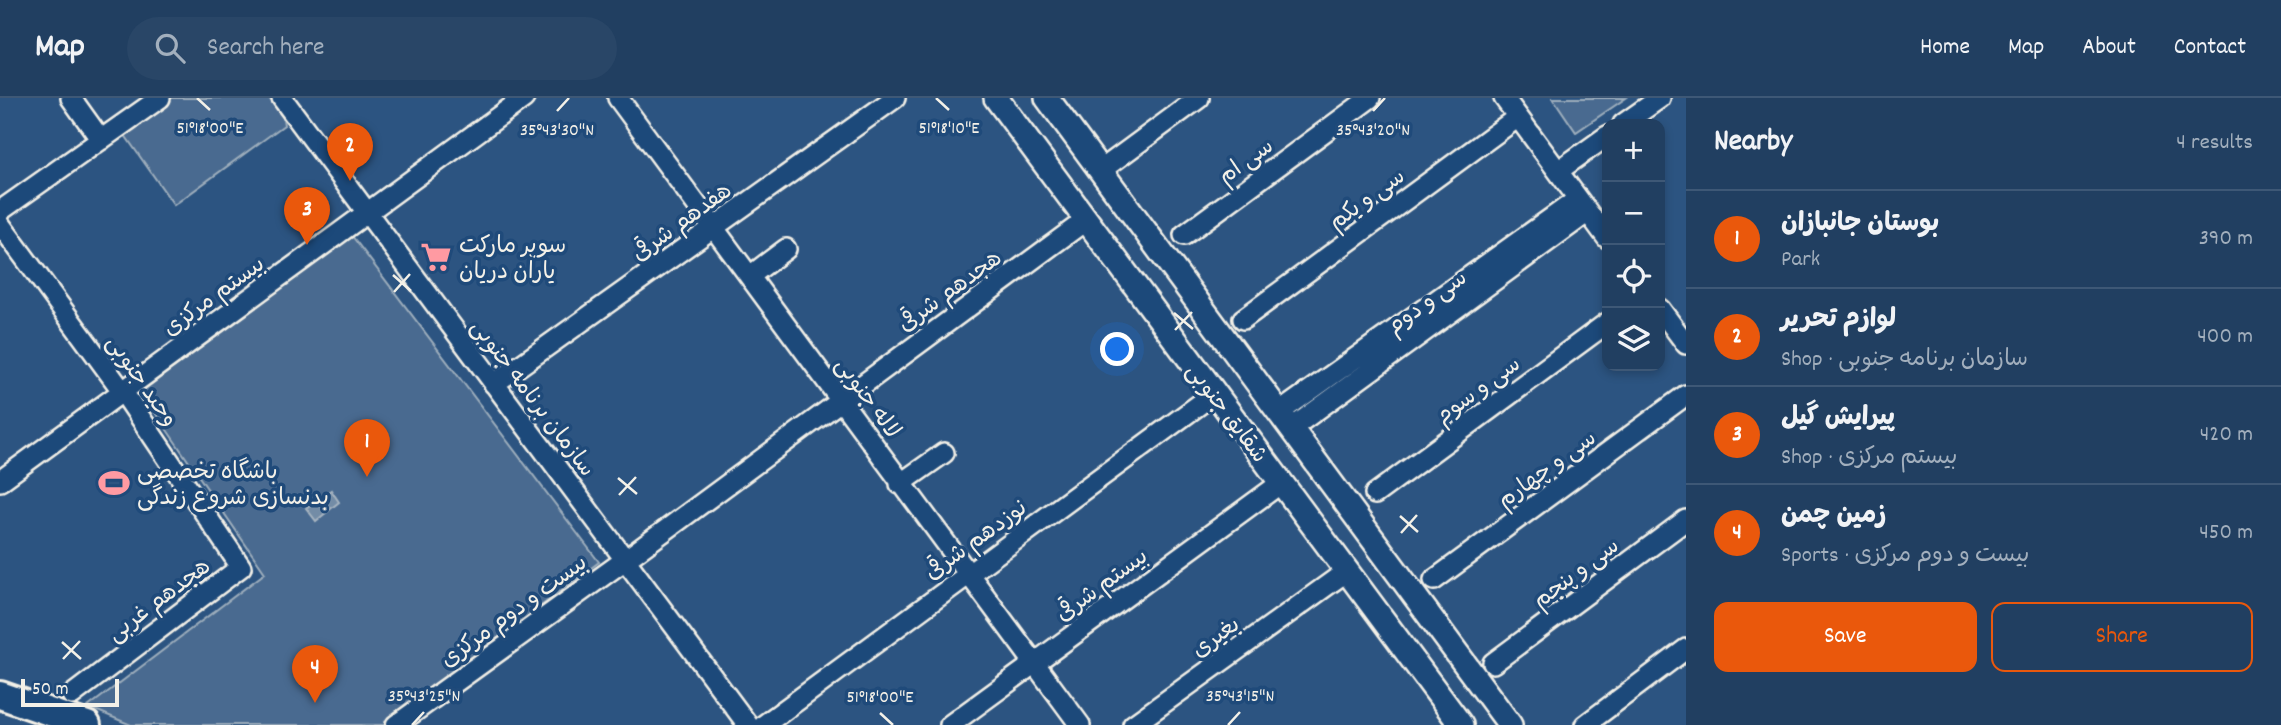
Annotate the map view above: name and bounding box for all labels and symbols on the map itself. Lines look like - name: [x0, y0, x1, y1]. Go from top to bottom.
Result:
- text: 51°18'00"E: [177, 117, 243, 142]
- text: 51°18'10"E: [918, 117, 980, 142]
- text: 35°43'30"N: [520, 119, 594, 144]
- text: 35°43'20"N: [1336, 119, 1410, 144]
- pin: 2: [327, 123, 373, 181]
- street label: سی ام: [1213, 131, 1282, 194]
- street label: سی و یکم: [1323, 162, 1413, 240]
- street label: هفدهم شرقی: [626, 175, 740, 272]
- pin: 3: [284, 187, 330, 245]
- place label: سوپر مارکت یاران دریان: [459, 231, 566, 290]
- supermarket icon: سوپر مارکت یاران دریان: [419, 240, 453, 274]
- street label: هجدهم شرقی: [891, 243, 1010, 342]
- street label: بیستم مرکزی: [157, 250, 273, 346]
- street label: سی و دوم: [1381, 263, 1475, 344]
- street label: سازمان برنامه جنوبی: [461, 313, 602, 485]
- street label: وحید جنوبی: [96, 329, 184, 435]
- your location: [1100, 332, 1134, 366]
- street label: سی و سوم: [1429, 350, 1529, 434]
- street label: لاله جنوبی: [825, 351, 907, 447]
- street label: شقایق جنوبی: [1176, 357, 1274, 471]
- pin: 1: [344, 419, 390, 477]
- street label: سی و چهارم: [1492, 424, 1605, 518]
- place label: باشگاه تخصصی بدنسازی شروع زندگی: [137, 457, 329, 516]
- sports icon: باشگاه تخصصی بدنسازی شروع زندگی: [97, 466, 131, 500]
- street label: نوزدهم شرقی: [918, 493, 1035, 590]
- street label: سی و پنجم: [1527, 531, 1627, 618]
- street label: بیستم شرقی: [1049, 541, 1156, 632]
- street label: بیست و دوم مرکزی: [435, 548, 595, 678]
- street label: هجدهم غربی: [101, 552, 219, 652]
- street label: بغیری: [1186, 610, 1248, 668]
- pin: 4: [292, 645, 338, 703]
- scale bar: [21, 676, 119, 708]
- text: 35°43'25"N: [388, 685, 460, 710]
- text: 35°43'15"N: [1206, 685, 1274, 710]
- text: 51°18'00"E: [847, 686, 913, 711]

